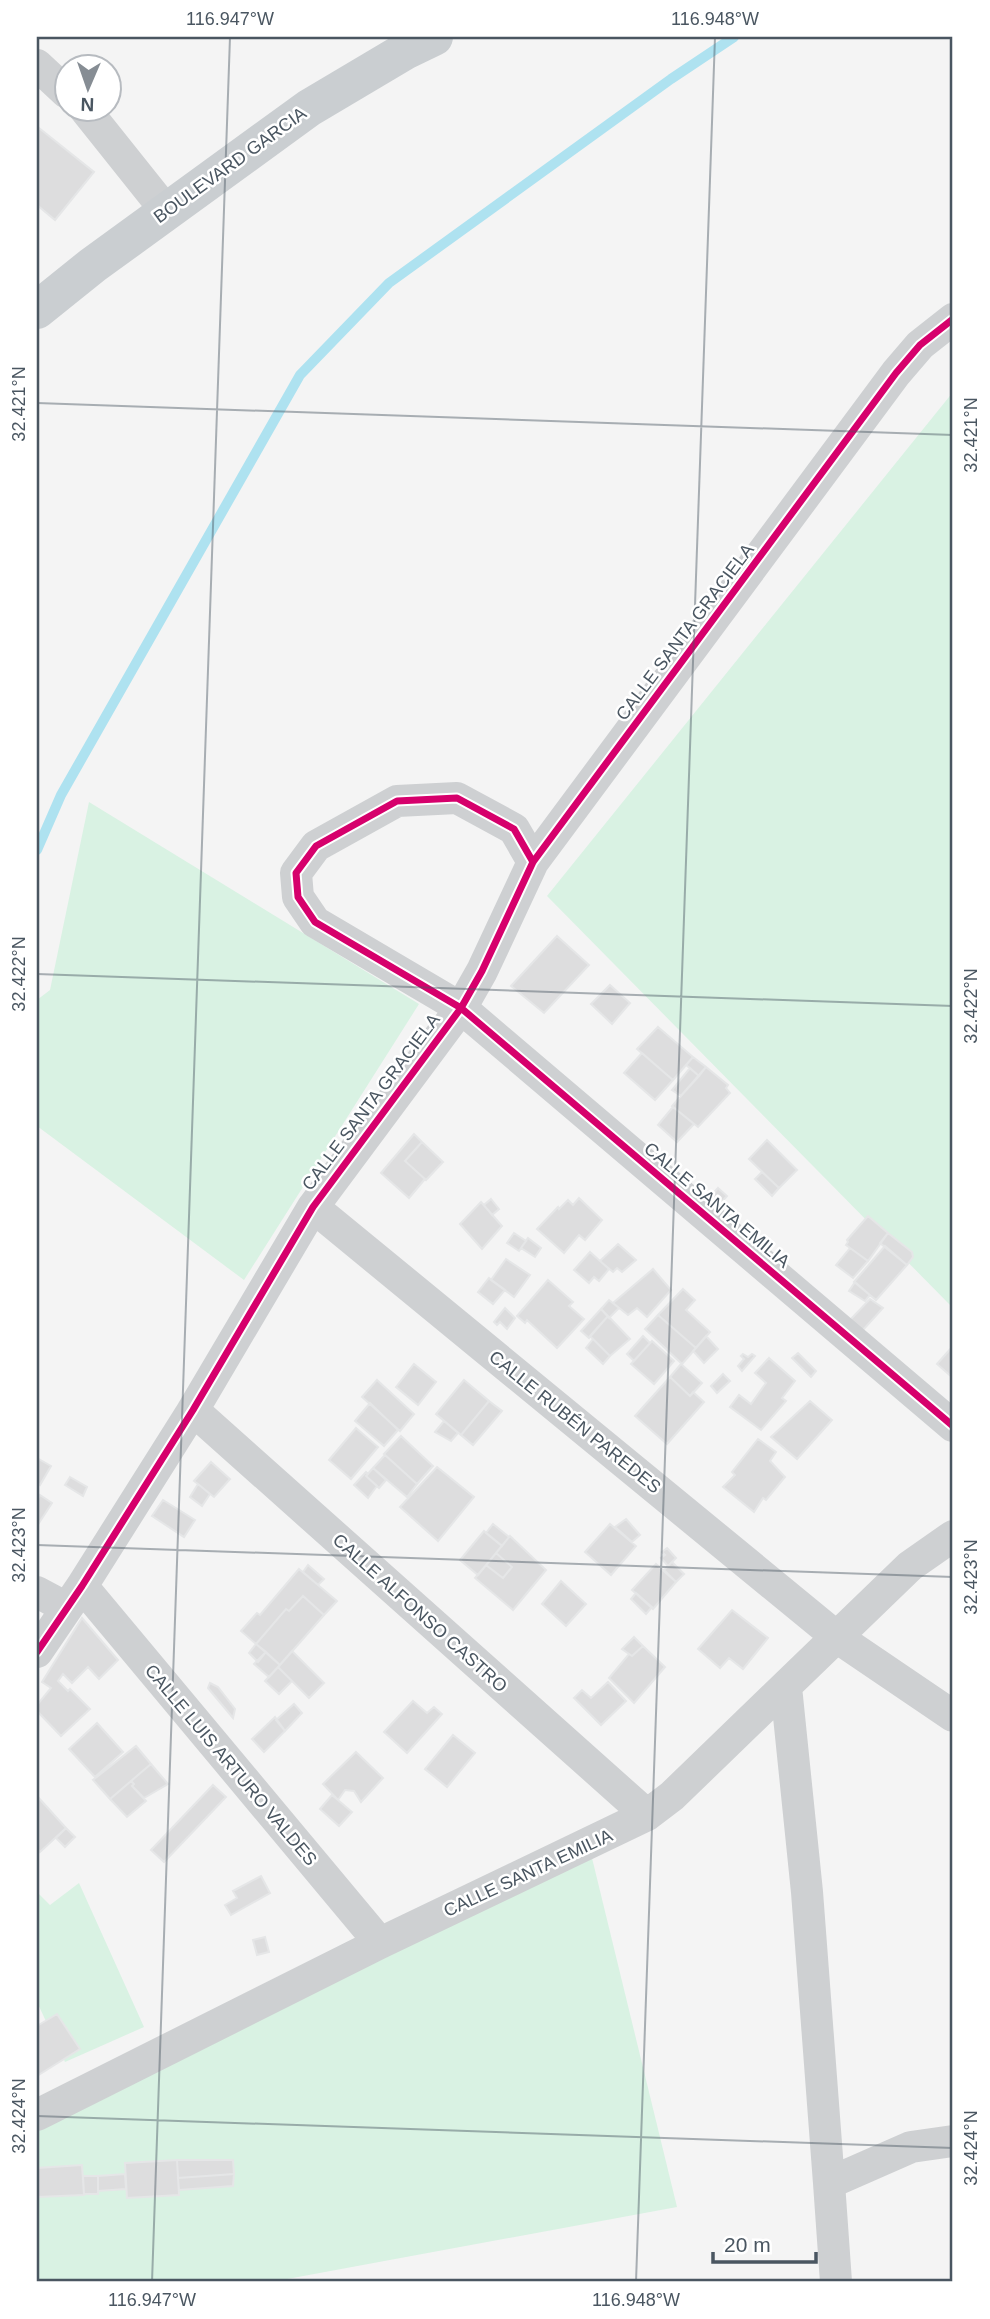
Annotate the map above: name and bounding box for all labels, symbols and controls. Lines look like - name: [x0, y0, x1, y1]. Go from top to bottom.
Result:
- text: 116.947°W: [186, 9, 274, 29]
- text: 116.948°W: [671, 9, 759, 29]
- north arrow: [52, 52, 122, 122]
- text: N: [80, 94, 95, 115]
- street label: BOULEVARD GARCIA: [150, 103, 310, 227]
- text: 32.421°N: [9, 366, 29, 442]
- text: 32.421°N: [961, 397, 981, 473]
- street label: CALLE SANTA GRACIELA: [612, 540, 758, 724]
- text: 32.422°N: [9, 936, 29, 1012]
- text: 32.422°N: [961, 968, 981, 1044]
- street label: CALLE SANTA GRACIELA: [298, 1010, 444, 1194]
- street label: CALLE SANTA EMILIA: [640, 1138, 794, 1272]
- street label: CALLE RUBÉN PAREDES: [485, 1347, 665, 1497]
- text: 32.423°N: [9, 1507, 29, 1583]
- street label: CALLE ALFONSO CASTRO: [329, 1530, 511, 1696]
- text: 32.423°N: [961, 1539, 981, 1615]
- street label: CALLE LUIS ARTURO VALDES: [141, 1660, 321, 1870]
- street label: CALLE SANTA EMILIA: [441, 1825, 615, 1921]
- text: 32.424°N: [9, 2078, 29, 2154]
- text: 32.424°N: [961, 2110, 981, 2186]
- scale bar: [713, 2221, 817, 2265]
- text: 20 m: [724, 2233, 771, 2256]
- text: 116.947°W: [108, 2290, 196, 2310]
- text: 116.948°W: [592, 2290, 680, 2310]

